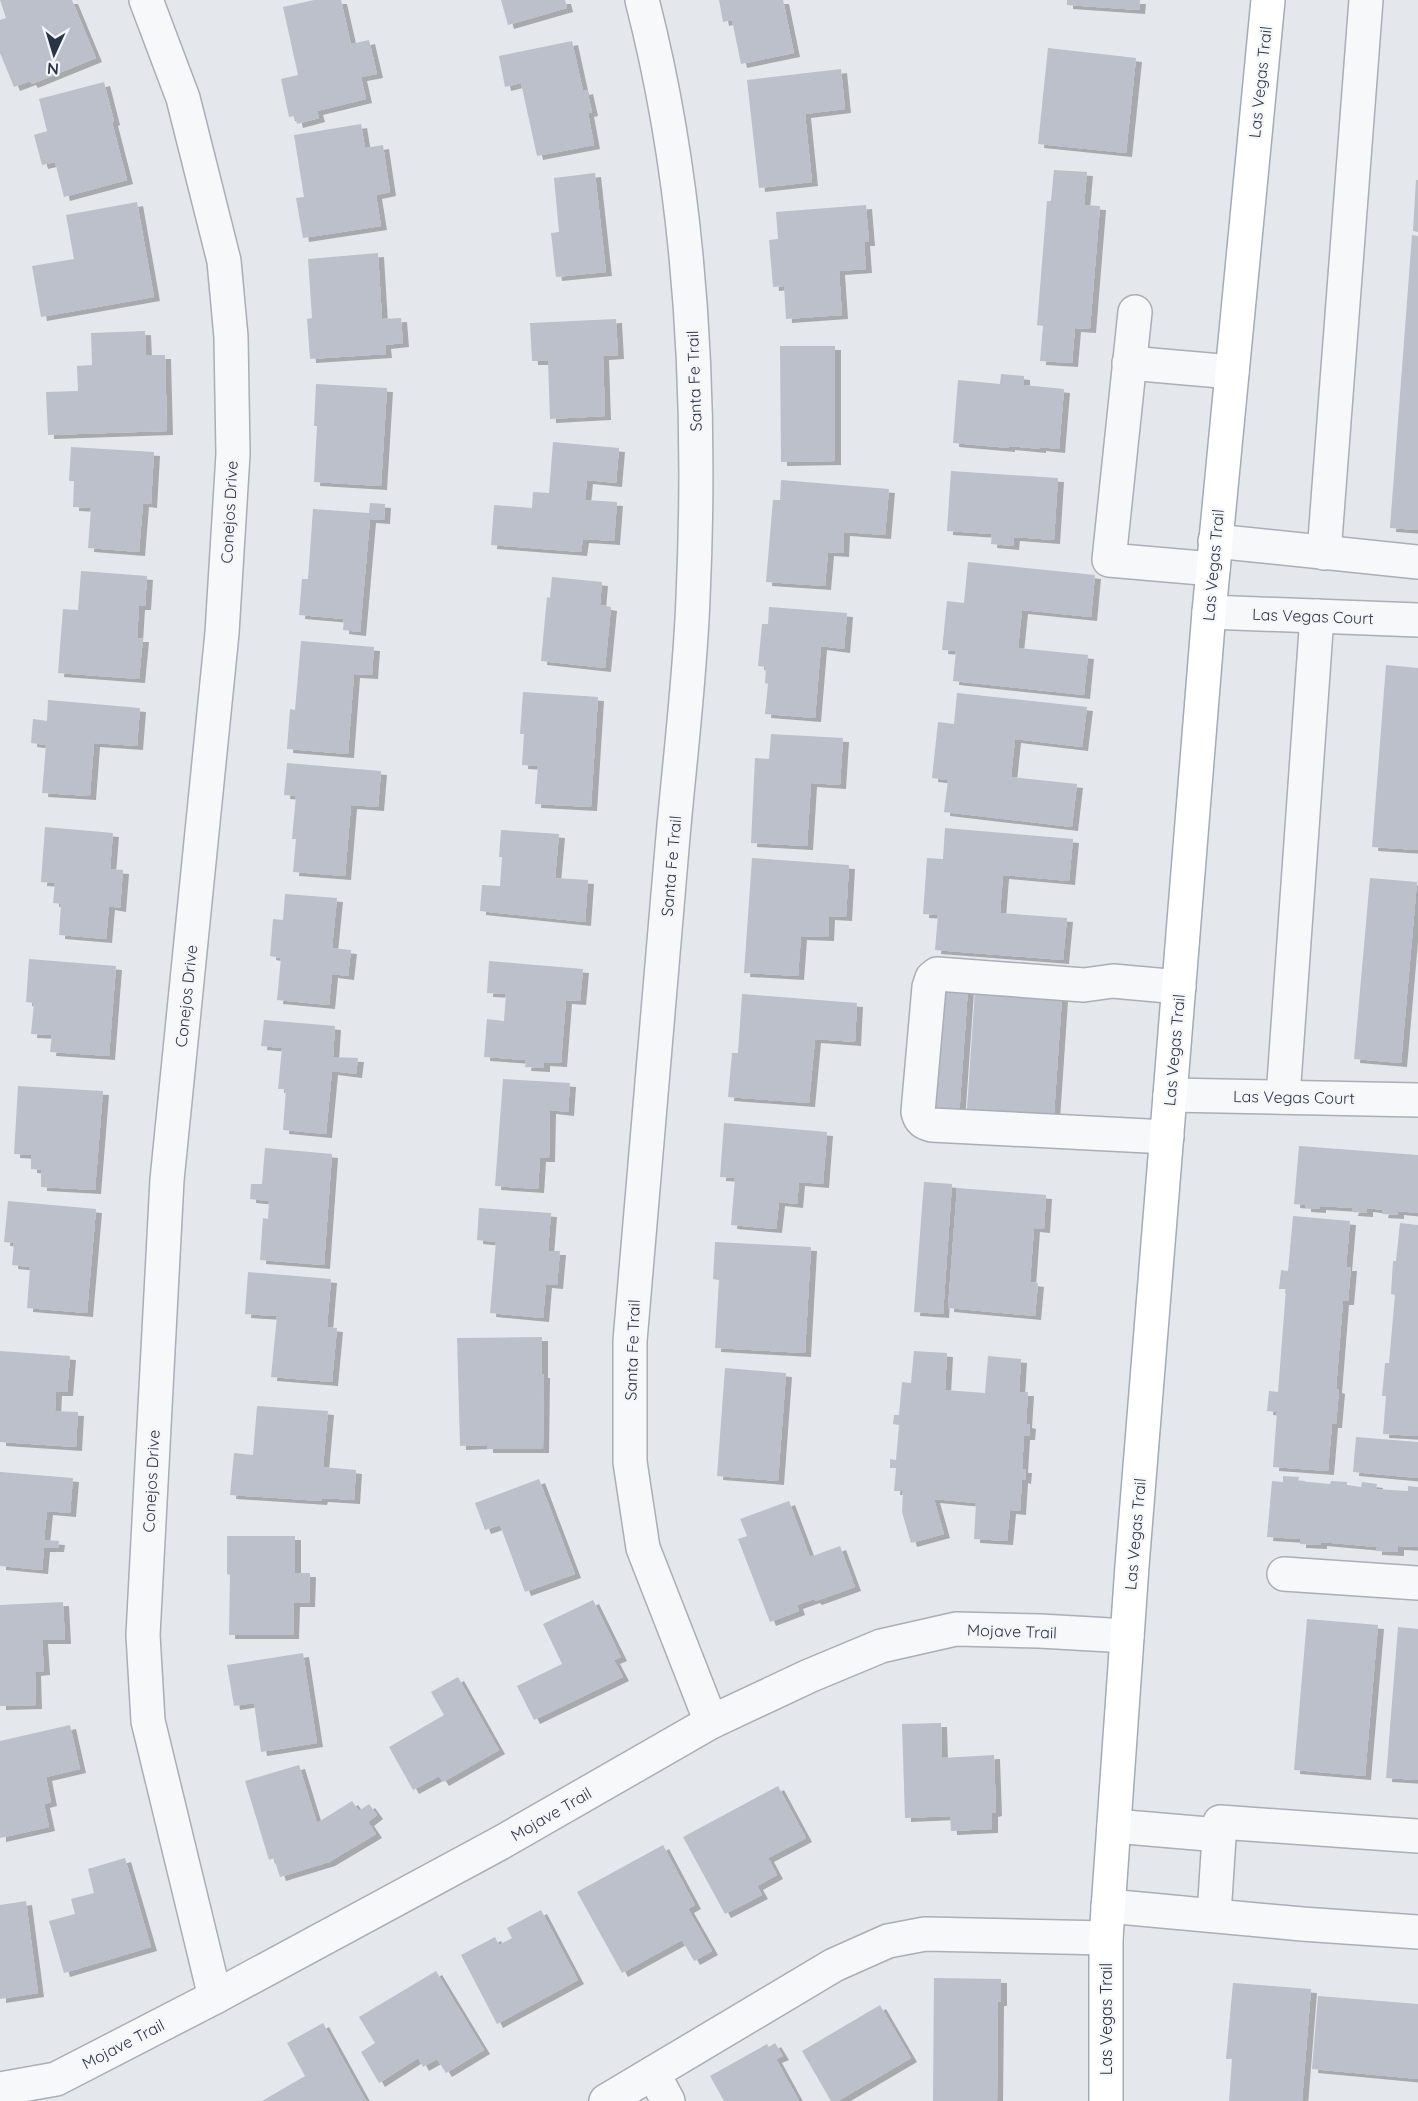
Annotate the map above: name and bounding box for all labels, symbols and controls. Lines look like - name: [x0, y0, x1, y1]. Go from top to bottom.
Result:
- north arrow: [24, 24, 84, 84]
- street label: Las Vegas Trail: [1244, 25, 1276, 139]
- text: N: [46, 59, 60, 79]
- street label: Santa Fe Trail: [682, 330, 706, 432]
- street label: Conejos Drive: [216, 460, 242, 564]
- street label: Las Vegas Trail: [1198, 508, 1228, 622]
- street label: Las Vegas Court: [1252, 604, 1374, 628]
- street label: Santa Fe Trail: [657, 815, 685, 917]
- street label: Conejos Drive: [171, 944, 201, 1048]
- street label: Las Vegas Trail: [1159, 993, 1189, 1107]
- street label: Las Vegas Court: [1233, 1086, 1355, 1108]
- street label: Santa Fe Trail: [620, 1299, 644, 1401]
- street label: Conejos Drive: [138, 1429, 164, 1533]
- street label: Las Vegas Trail: [1120, 1477, 1150, 1591]
- street label: Mojave Trail: [967, 1619, 1057, 1643]
- street label: Mojave Trail: [507, 1783, 595, 1845]
- street label: Las Vegas Trail: [1096, 1963, 1116, 2075]
- street label: Mojave Trail: [78, 2015, 168, 2073]

